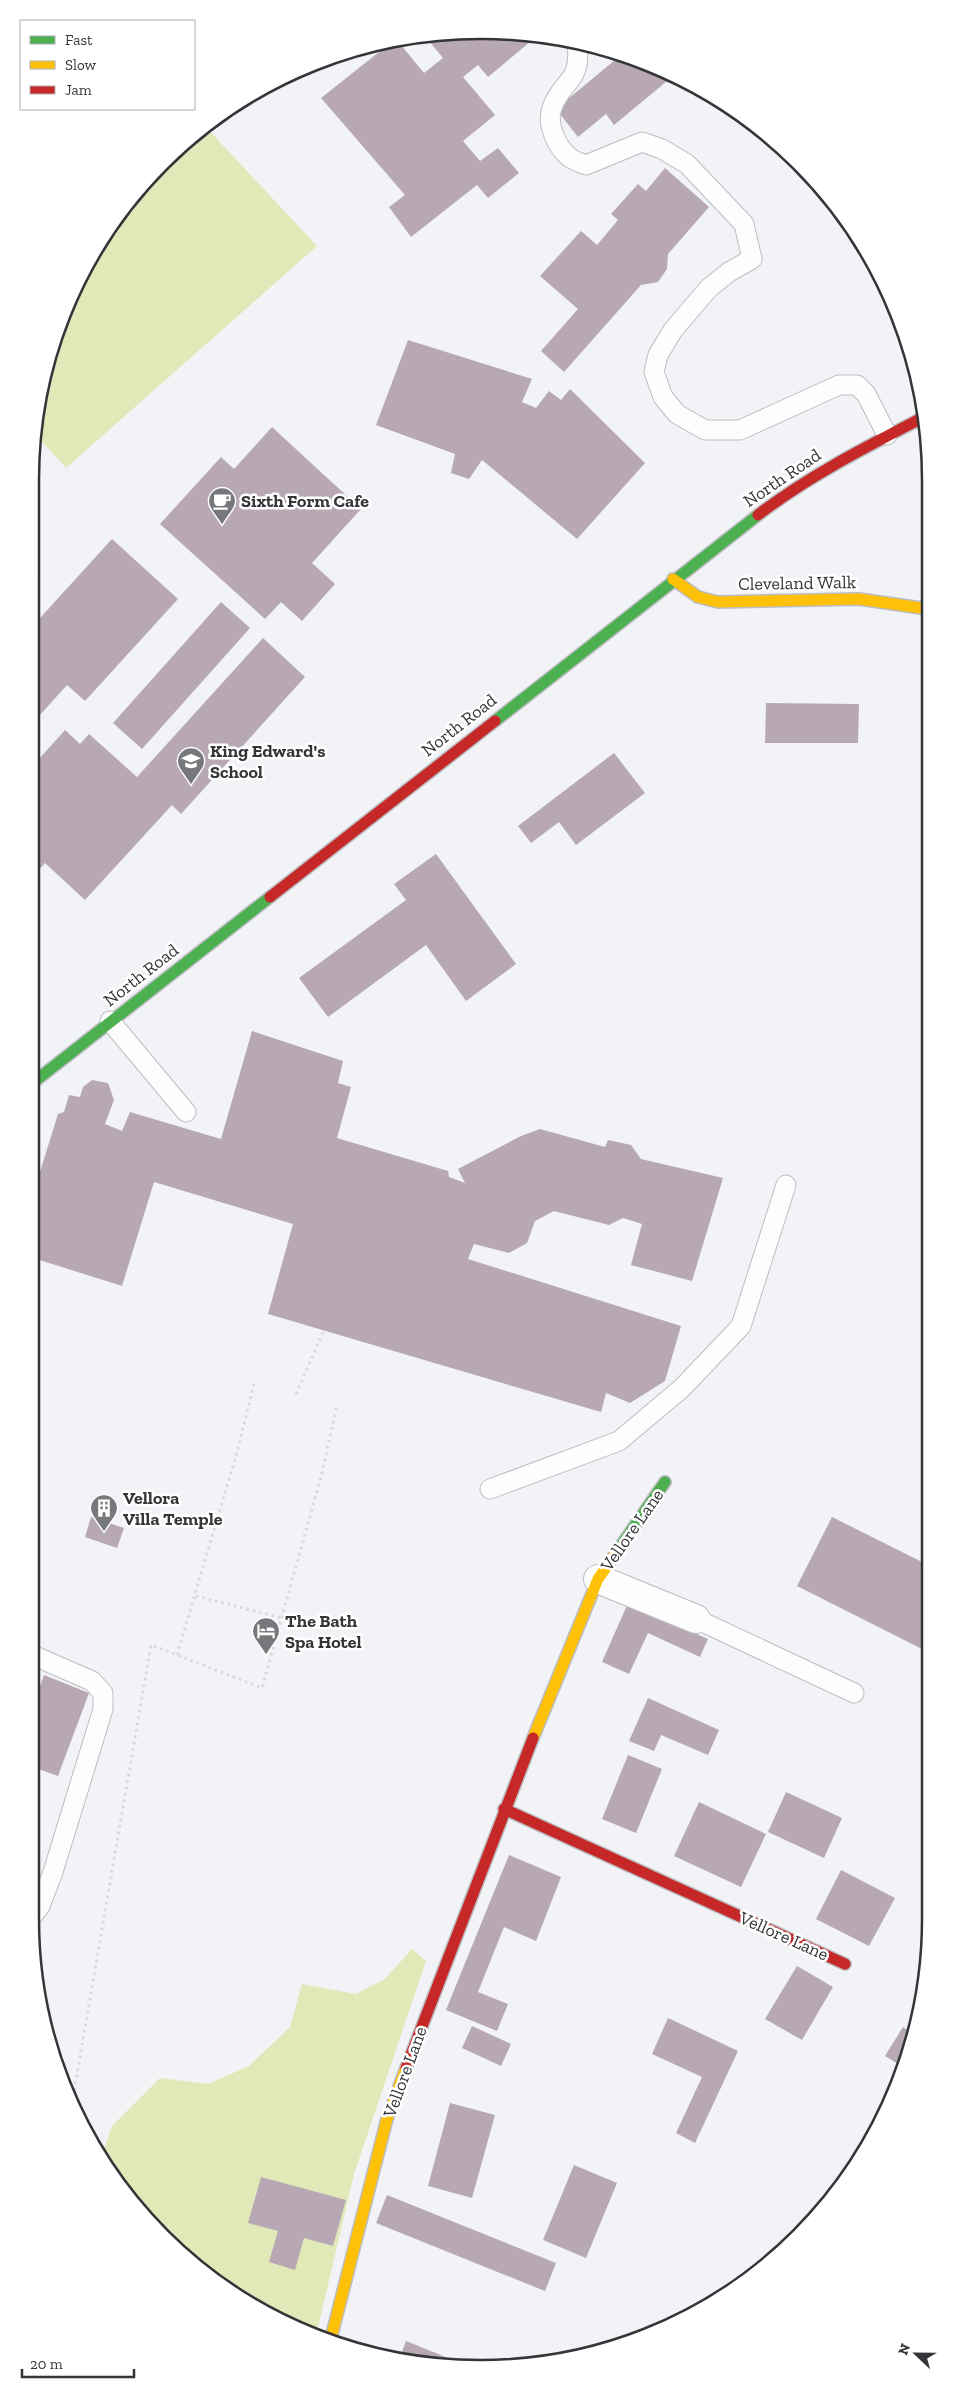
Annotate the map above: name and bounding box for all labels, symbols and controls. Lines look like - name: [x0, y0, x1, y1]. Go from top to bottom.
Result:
- legend: [20, 20, 195, 110]
- text: Fast: [65, 31, 93, 49]
- text: Slow: [65, 56, 97, 74]
- text: Jam: [65, 81, 92, 99]
- street label: North Road: [739, 444, 825, 512]
- cafe icon: Sixth Form Cafe: [207, 486, 237, 525]
- place label: Sixth Form Cafe: [241, 490, 369, 512]
- street label: Cleveland Walk: [738, 571, 857, 595]
- street label: North Road: [417, 689, 501, 761]
- place label: King Edward's School: [210, 740, 326, 783]
- school or university icon: King Edward's School: [176, 746, 206, 785]
- street label: North Road: [99, 939, 183, 1011]
- street label: Vellore Lane: [595, 1485, 668, 1576]
- place label: Vellora Villa Temple: [123, 1487, 223, 1530]
- building icon: Vellora Villa Temple: [89, 1493, 119, 1532]
- place label: The Bath Spa Hotel: [285, 1610, 362, 1653]
- hotel icon: The Bath Spa Hotel: [251, 1616, 281, 1655]
- street label: Vellore Lane: [735, 1906, 832, 1965]
- street label: Vellore Lane: [378, 2024, 432, 2121]
- north arrow: [891, 2329, 941, 2379]
- text: N: [895, 2341, 914, 2357]
- scale bar: [22, 2346, 135, 2378]
- text: 20 m: [30, 2355, 63, 2373]

